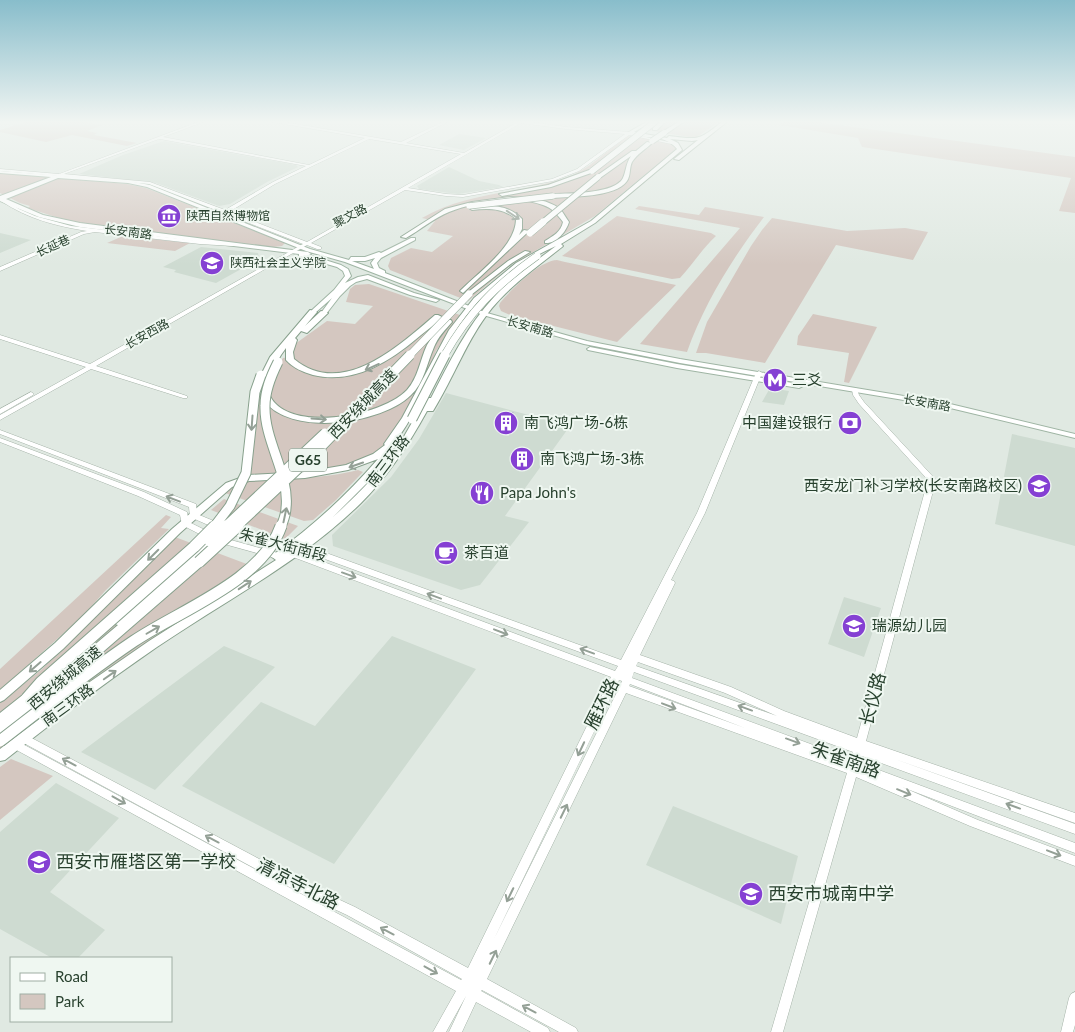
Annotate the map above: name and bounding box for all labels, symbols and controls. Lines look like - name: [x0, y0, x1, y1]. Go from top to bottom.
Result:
- street label: 聚文路: [330, 200, 369, 231]
- museum icon: 陕西自然博物馆: [156, 203, 182, 229]
- place label: 陕西自然博物馆: [186, 208, 270, 223]
- one-way arrow: [506, 210, 520, 220]
- street label: 长安南路: [103, 221, 153, 242]
- street label: 长延巷: [33, 231, 72, 260]
- school or university icon: 陕西社会主义学院: [199, 250, 225, 276]
- place label: 陕西社会主义学院: [230, 255, 326, 270]
- street label: 长安南路: [505, 313, 555, 340]
- street label: 长安西路: [122, 315, 171, 352]
- one-way arrow: [364, 362, 379, 372]
- street label: 西安绕城高速: [325, 365, 400, 442]
- metro station icon: 三爻: [762, 367, 788, 393]
- place label: 三爻: [792, 370, 822, 388]
- street label: 长安南路: [902, 391, 952, 414]
- building icon: 南飞鸿广场-6栋: [493, 410, 519, 436]
- bank icon: 中国建设银行: [837, 410, 863, 436]
- place label: 南飞鸿广场-6栋: [524, 413, 628, 431]
- place label: 中国建设银行: [742, 413, 832, 431]
- one-way arrow: [247, 414, 256, 430]
- one-way arrow: [310, 415, 326, 424]
- street label: 南三环路: [362, 431, 412, 490]
- building icon: 南飞鸿广场-3栋: [509, 446, 535, 472]
- road number: G65: [289, 448, 327, 472]
- place label: 南飞鸿广场-3栋: [540, 449, 644, 467]
- one-way arrow: [348, 461, 364, 470]
- school or university icon: 西安龙门补习学校(长安南路校区): [1026, 473, 1052, 499]
- place label: 西安龙门补习学校(长安南路校区): [804, 476, 1022, 494]
- restaurant icon: Papa John's: [469, 480, 495, 506]
- place label: Papa John's: [500, 483, 576, 501]
- one-way arrow: [166, 493, 181, 503]
- one-way arrow: [281, 507, 290, 523]
- street label: 朱雀大街南段: [237, 524, 329, 564]
- cafe icon: 茶百道: [433, 540, 459, 566]
- place label: 茶百道: [464, 543, 509, 561]
- one-way arrow: [147, 549, 159, 561]
- one-way arrow: [341, 571, 356, 580]
- one-way arrow: [238, 580, 252, 590]
- one-way arrow: [427, 591, 442, 600]
- school or university icon: 瑞源幼儿园: [841, 613, 867, 639]
- place label: 瑞源幼儿园: [872, 616, 947, 634]
- one-way arrow: [145, 624, 159, 634]
- one-way arrow: [493, 627, 508, 637]
- street label: 西安绕城高速: [24, 641, 105, 713]
- one-way arrow: [580, 646, 595, 655]
- one-way arrow: [29, 661, 42, 673]
- one-way arrow: [103, 670, 117, 680]
- street label: 长仪路: [854, 670, 890, 728]
- street label: 雁环路: [579, 674, 623, 733]
- street label: 南三环路: [38, 679, 97, 729]
- one-way arrow: [662, 702, 677, 711]
- one-way arrow: [738, 703, 753, 712]
- street label: 朱雀南路: [809, 736, 884, 782]
- one-way arrow: [785, 737, 800, 746]
- one-way arrow: [575, 741, 585, 756]
- one-way arrow: [61, 757, 76, 767]
- one-way arrow: [896, 788, 911, 798]
- one-way arrow: [111, 796, 126, 806]
- one-way arrow: [1006, 801, 1021, 810]
- one-way arrow: [560, 804, 569, 819]
- one-way arrow: [205, 834, 220, 843]
- school or university icon: 西安市雁塔区第一学校: [26, 849, 52, 875]
- one-way arrow: [1046, 849, 1062, 858]
- place label: 西安市雁塔区第一学校: [56, 850, 236, 872]
- street label: 清凉寺北路: [253, 853, 344, 913]
- school or university icon: 西安市城南中学: [738, 881, 764, 907]
- place label: 西安市城南中学: [768, 882, 894, 904]
- one-way arrow: [504, 887, 514, 902]
- one-way arrow: [380, 925, 395, 935]
- one-way arrow: [488, 950, 498, 965]
- legend: [10, 957, 172, 1022]
- one-way arrow: [423, 966, 438, 975]
- text: Road: [55, 967, 88, 985]
- text: Park: [55, 992, 85, 1010]
- one-way arrow: [522, 1004, 537, 1014]

